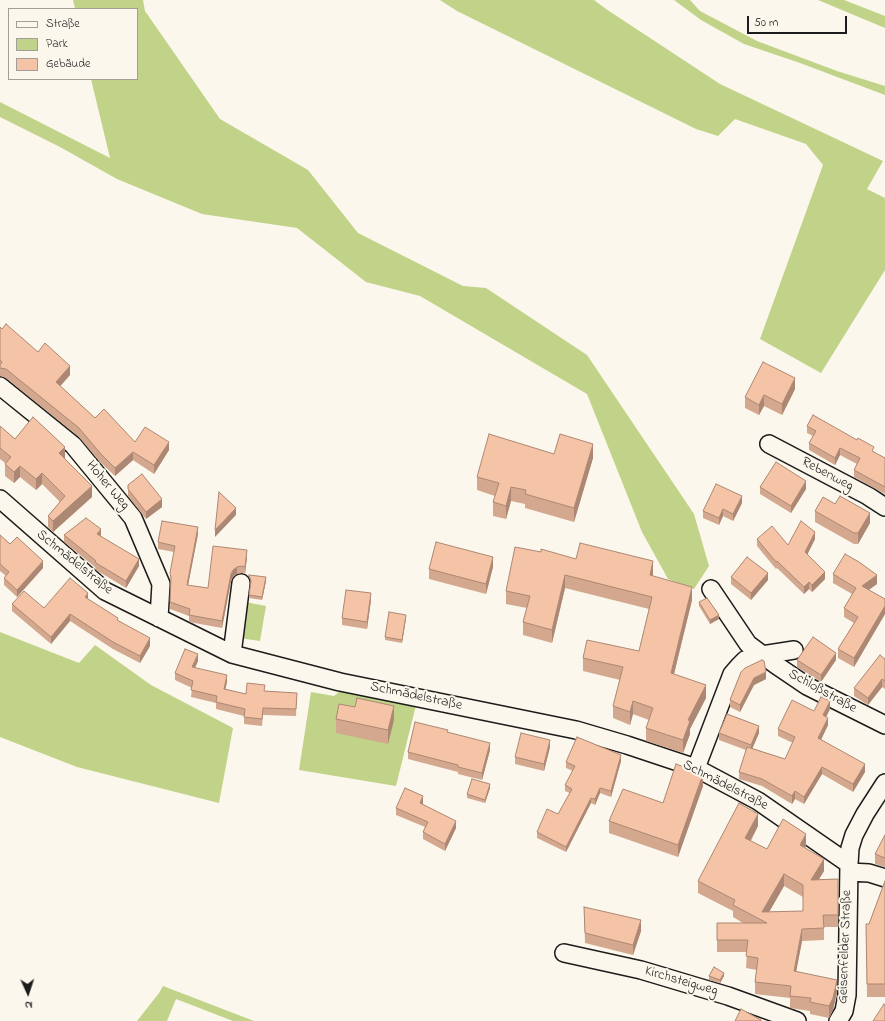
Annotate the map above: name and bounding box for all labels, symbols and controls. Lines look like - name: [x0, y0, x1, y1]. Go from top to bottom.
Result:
- legend: [8, 8, 138, 80]
- scale bar: [749, 8, 849, 34]
- text: 50 m: [754, 14, 778, 32]
- text: Straße: [46, 15, 80, 33]
- text: Park: [46, 35, 68, 53]
- text: Gebäude: [46, 55, 90, 73]
- street label: Rebenweg: [798, 454, 856, 496]
- street label: Hoher Weg: [82, 458, 132, 514]
- street label: Schmädelstraße: [32, 527, 116, 599]
- street label: Schloßstraße: [785, 666, 859, 718]
- street label: Schmädelstraße: [368, 679, 464, 715]
- street label: Schmädelstraße: [679, 757, 771, 815]
- street label: Geisenfelder Straße: [836, 890, 856, 1004]
- street label: Kirchsteigweg: [643, 964, 719, 1000]
- north arrow: [8, 973, 48, 1013]
- text: N: [24, 997, 33, 1013]

